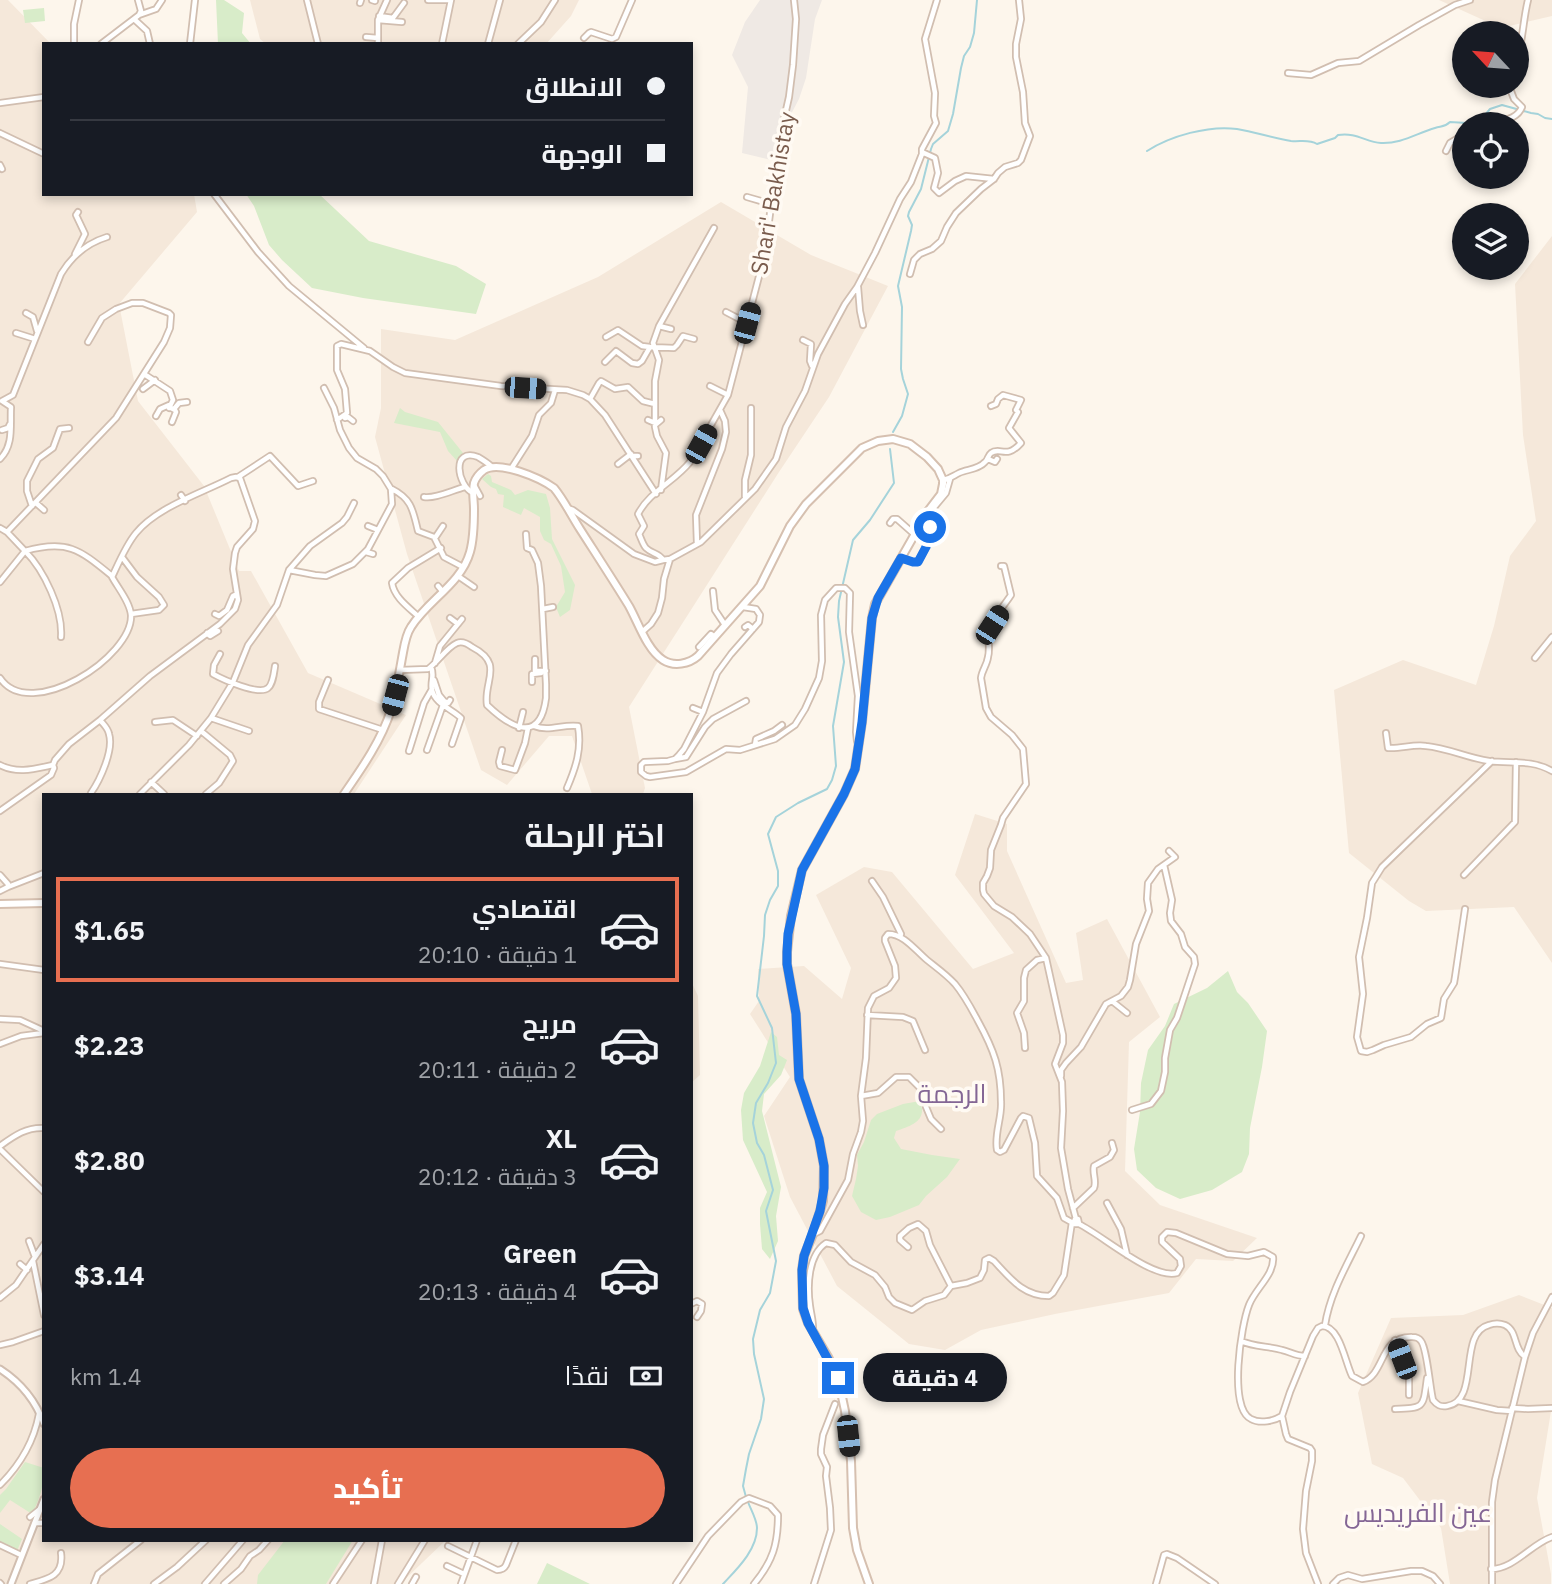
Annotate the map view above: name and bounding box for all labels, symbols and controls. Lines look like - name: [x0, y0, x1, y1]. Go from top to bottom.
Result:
- north arrow: [1452, 21, 1530, 98]
- map controls: [1452, 21, 1529, 280]
- text: الانطلاق: [525, 69, 623, 103]
- street label: Shari' Bakhistay: [743, 109, 801, 277]
- button: locate: [1452, 112, 1529, 189]
- text: الوجهة: [542, 136, 623, 170]
- button: layers: [1452, 203, 1529, 280]
- car: [732, 300, 763, 346]
- car: [504, 376, 547, 400]
- car: [682, 421, 721, 467]
- route start: [914, 511, 946, 543]
- car: [972, 602, 1013, 648]
- car: [380, 672, 411, 718]
- text: اختر الرحلة: [524, 814, 665, 856]
- text: اقتصادي: [472, 891, 577, 925]
- icon: car: [598, 898, 661, 961]
- text: $1.65: [74, 913, 145, 947]
- text: 1 دقيقة · 20:10: [418, 939, 577, 969]
- text: مريح: [522, 1006, 577, 1040]
- icon: car: [598, 1013, 661, 1076]
- text: $2.23: [74, 1028, 145, 1062]
- text: 2 دقيقة · 20:11: [418, 1054, 577, 1084]
- district label: الرجمة: [918, 1076, 986, 1110]
- text: XL: [546, 1121, 577, 1155]
- icon: car: [598, 1128, 661, 1191]
- text: $2.80: [74, 1143, 145, 1177]
- text: 3 دقيقة · 20:12: [418, 1161, 577, 1191]
- text: Green: [503, 1236, 577, 1270]
- icon: car: [598, 1243, 661, 1306]
- text: $3.14: [74, 1258, 145, 1292]
- text: 4 دقيقة · 20:13: [418, 1276, 577, 1306]
- car: [1385, 1336, 1420, 1382]
- callout: 4 دقيقة: [862, 1354, 1006, 1402]
- icon: cash: [627, 1357, 665, 1395]
- text: نقدًا: [565, 1358, 609, 1392]
- text: 1.4 km: [70, 1361, 142, 1391]
- route end: [822, 1362, 854, 1394]
- text: 4 دقيقة: [892, 1362, 978, 1392]
- car: [836, 1414, 861, 1458]
- button: تأكيد: [70, 1448, 665, 1528]
- district label: عين الفريديس: [1344, 1495, 1492, 1529]

